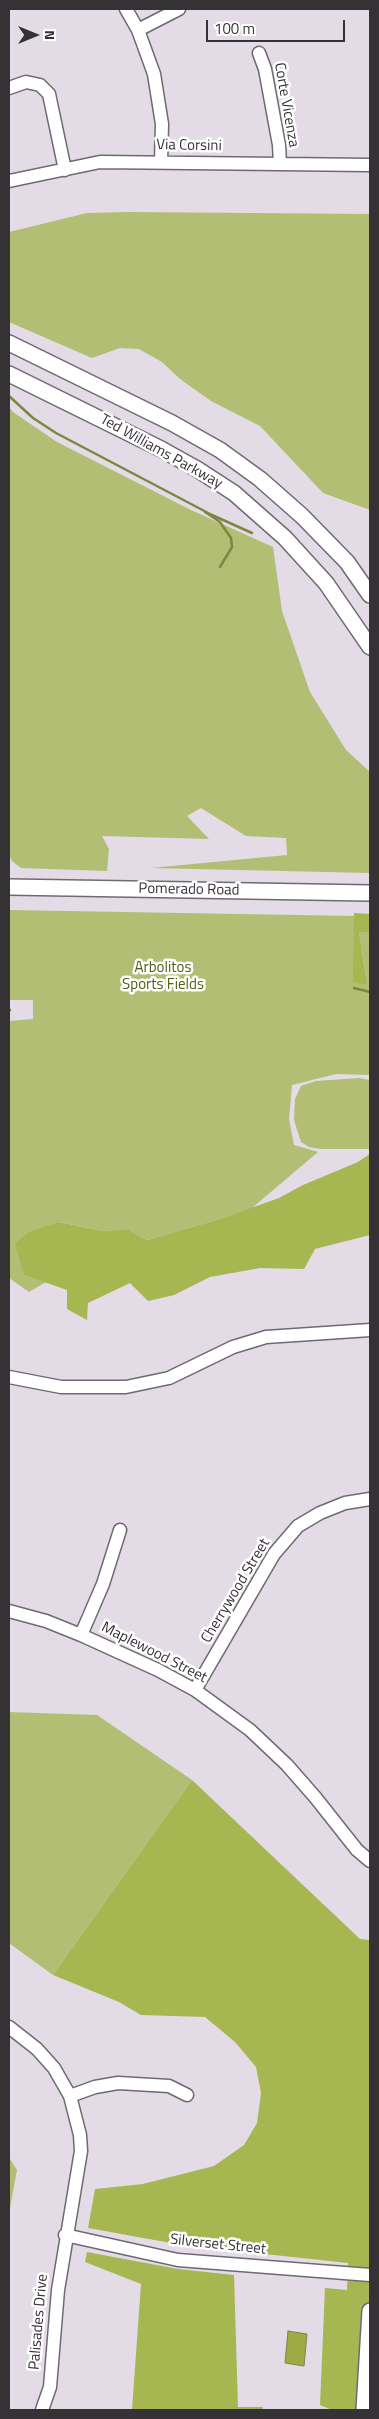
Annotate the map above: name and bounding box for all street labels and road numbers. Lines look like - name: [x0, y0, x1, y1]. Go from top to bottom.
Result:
- street label: Corte Vicenza: [270, 61, 302, 149]
- street label: Via Corsini: [156, 136, 222, 156]
- street label: Ted Williams Parkway: [97, 411, 225, 493]
- street label: Pomerado Road: [138, 880, 240, 900]
- street label: Cherrywood Street: [198, 1536, 274, 1646]
- street label: Maplewood Street: [98, 1619, 210, 1687]
- street label: Silverset Street: [169, 2231, 267, 2259]
- street label: Palisades Drive: [26, 2273, 52, 2371]

